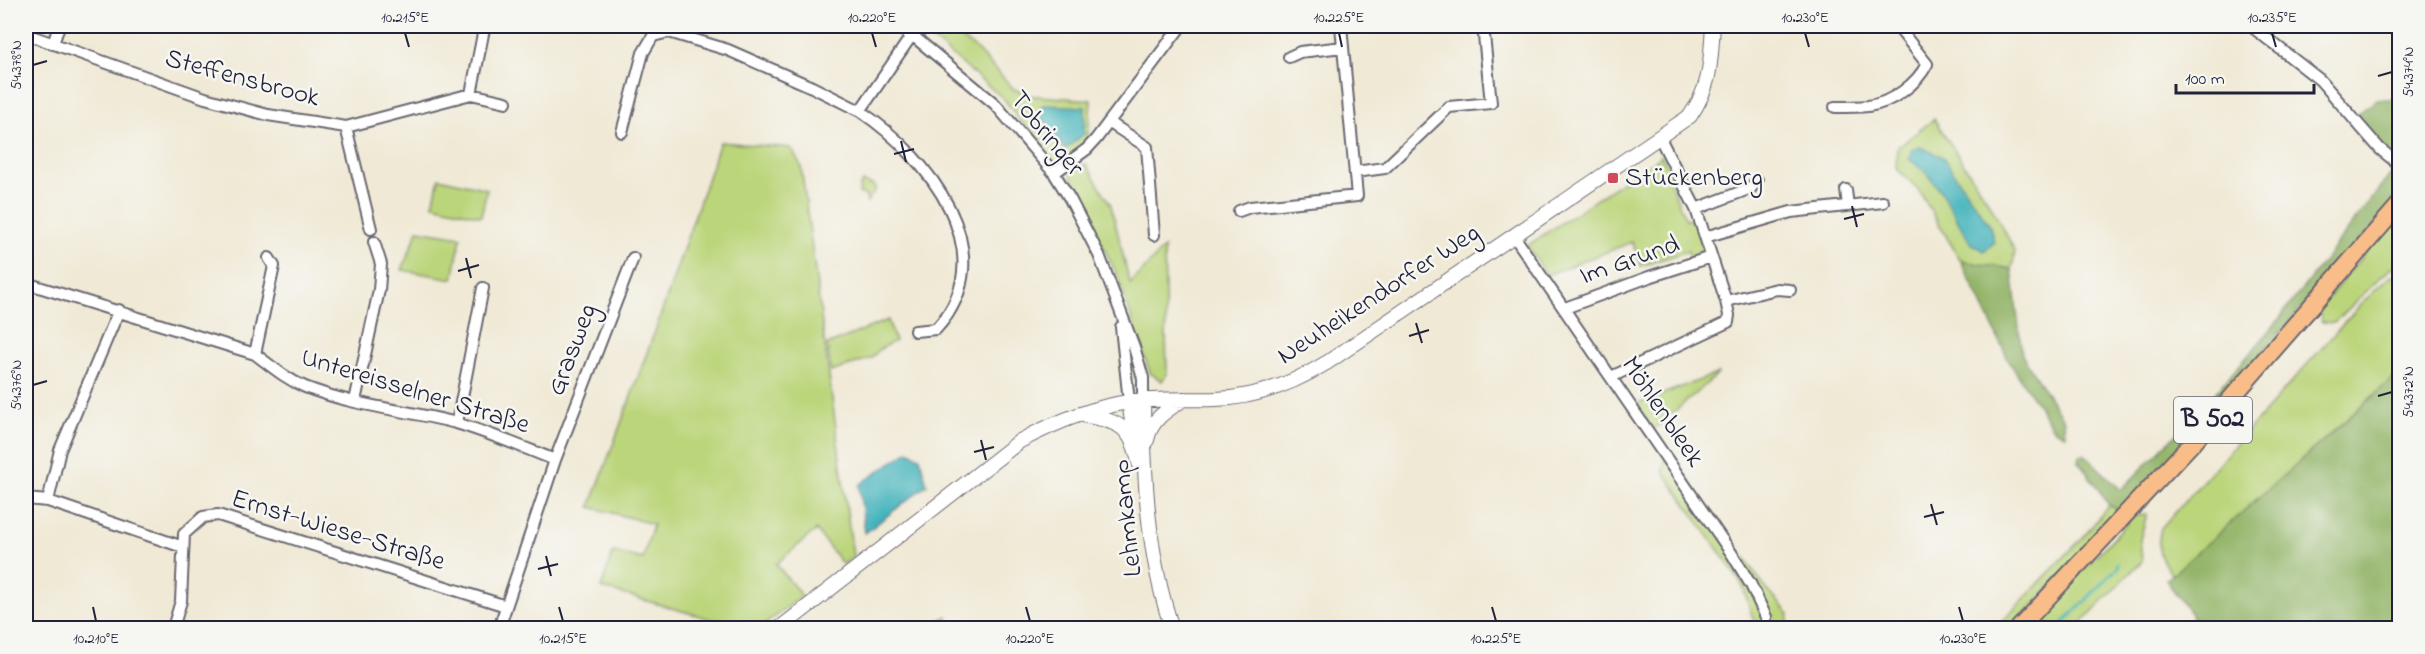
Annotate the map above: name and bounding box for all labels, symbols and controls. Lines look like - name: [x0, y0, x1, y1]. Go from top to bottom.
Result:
- text: 10.215°E: [381, 7, 429, 29]
- text: 10.220°E: [848, 7, 896, 29]
- text: 10.225°E: [1314, 7, 1364, 29]
- text: 10.230°E: [1781, 7, 1829, 29]
- text: 10.235°E: [2247, 7, 2297, 29]
- text: 54.378°N: [6, 40, 28, 90]
- street label: Steffensbrook: [160, 40, 324, 118]
- text: 54.374°N: [2398, 47, 2420, 97]
- scale bar: [2176, 57, 2314, 95]
- text: 100 m: [2185, 67, 2225, 93]
- street label: Tobringer: [999, 82, 1093, 186]
- place label: Stückenberg: [1625, 159, 1763, 198]
- marker: Stückenberg: [1606, 171, 1620, 185]
- street label: Neuheikendorfer Weg: [1270, 215, 1488, 375]
- street label: Im Grund: [1575, 226, 1685, 296]
- street label: Grasweg: [538, 298, 608, 402]
- street label: Untereisselner Straße: [296, 339, 535, 446]
- street label: Möhlenbleek: [1610, 349, 1714, 475]
- text: 54.376°N: [6, 360, 28, 410]
- text: 54.372°N: [2398, 366, 2420, 418]
- road number: B 502: [2174, 397, 2252, 443]
- street label: Lehmkamp: [1102, 457, 1154, 579]
- street label: Ernst-Wiese-Straße: [226, 480, 451, 582]
- text: 10.210°E: [73, 628, 119, 650]
- text: 10.215°E: [539, 628, 587, 650]
- text: 10.220°E: [1006, 628, 1054, 650]
- text: 10.225°E: [1471, 628, 1521, 650]
- text: 10.230°E: [1939, 628, 1987, 650]

